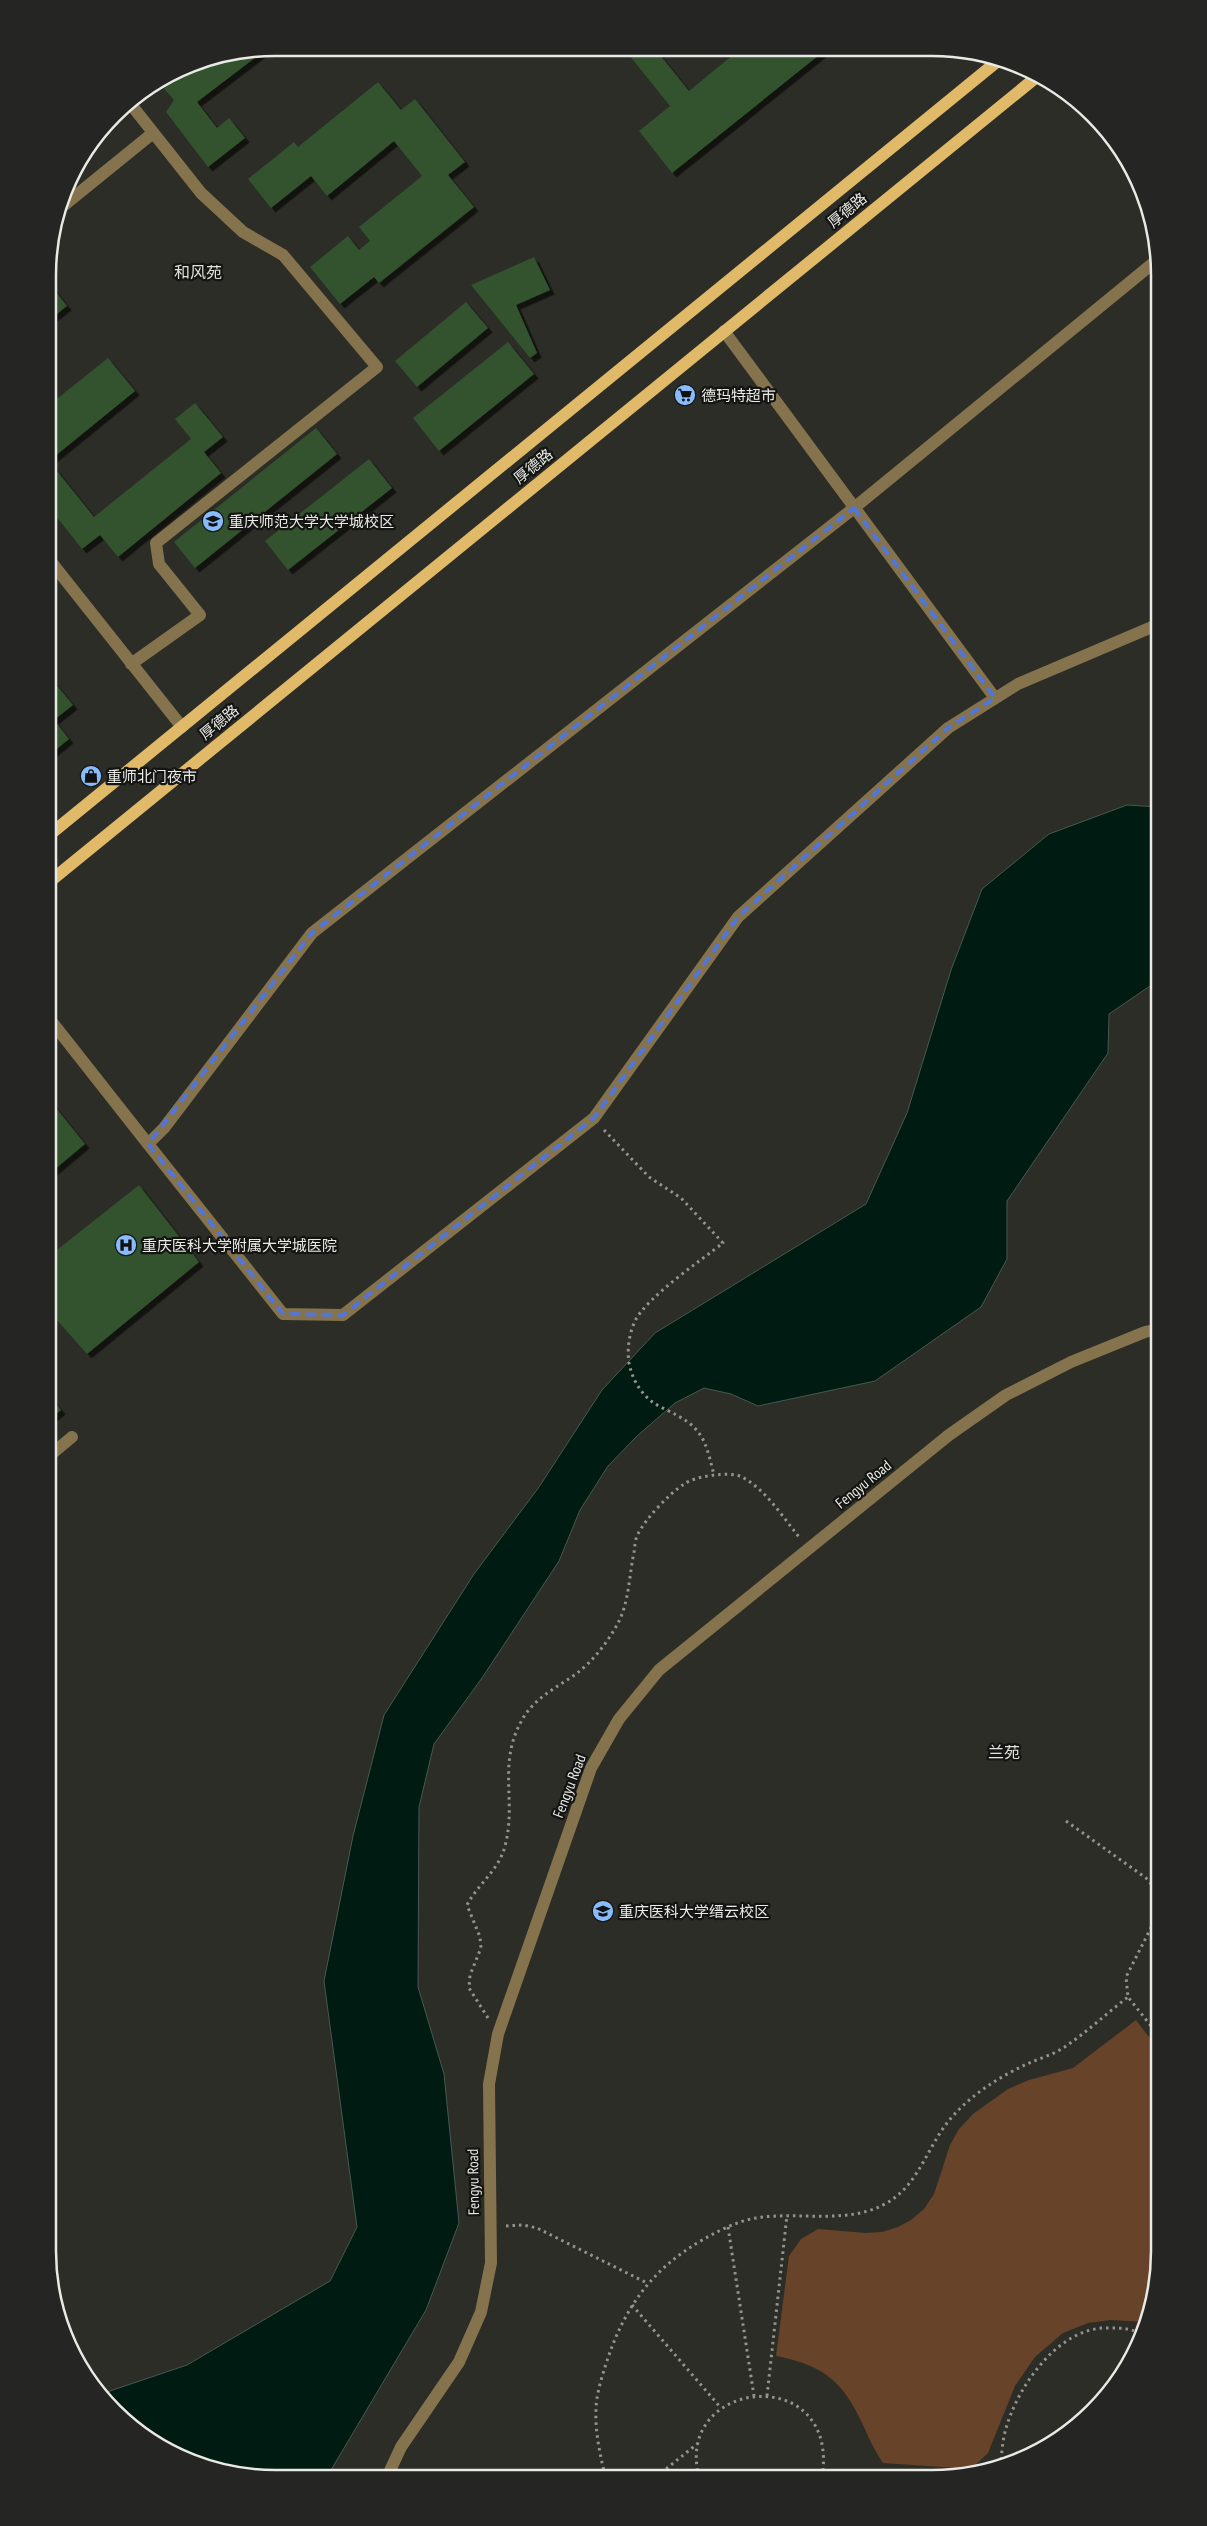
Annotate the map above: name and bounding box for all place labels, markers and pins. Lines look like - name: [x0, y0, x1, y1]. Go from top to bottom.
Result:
- supermarket icon: 德玛特超市: [673, 383, 697, 407]
- place label: 德玛特超市: [701, 386, 776, 405]
- school or university icon: 重庆师范大学大学城校区: [201, 509, 225, 533]
- place label: 重庆师范大学大学城校区: [229, 512, 394, 531]
- shop icon: 重师北门夜市: [79, 764, 103, 788]
- place label: 重师北门夜市: [107, 767, 197, 786]
- hospital icon: 重庆医科大学附属大学城医院: [114, 1233, 138, 1257]
- place label: 重庆医科大学附属大学城医院: [142, 1236, 337, 1255]
- school or university icon: 重庆医科大学缙云校区: [591, 1899, 615, 1923]
- place label: 重庆医科大学缙云校区: [619, 1902, 769, 1921]

